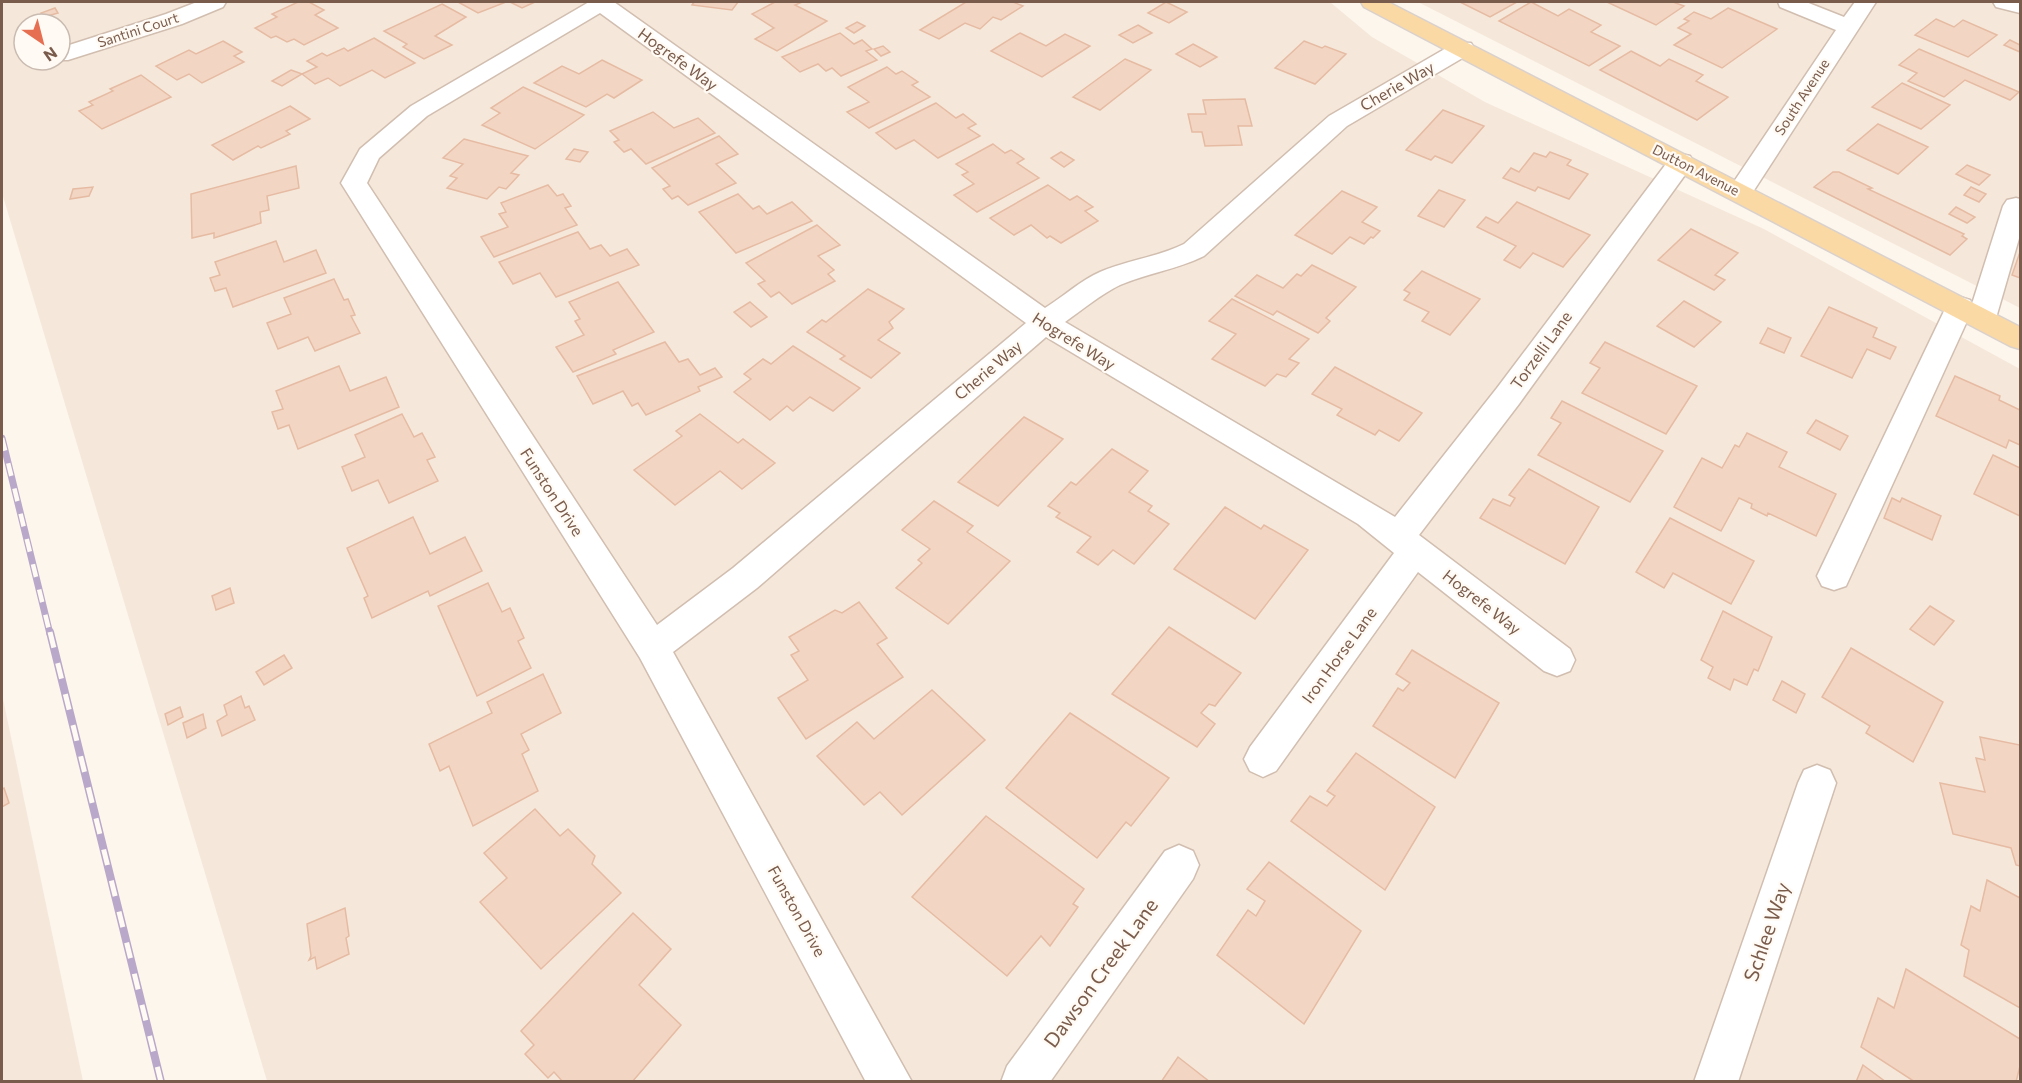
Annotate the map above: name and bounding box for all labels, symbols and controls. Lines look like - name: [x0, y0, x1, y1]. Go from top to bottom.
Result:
- street label: Santini Court: [95, 8, 181, 51]
- north arrow: [12, 12, 72, 72]
- street label: Hogrefe Way: [635, 23, 722, 94]
- text: N: [41, 43, 61, 66]
- street label: South Avenue: [1771, 55, 1833, 138]
- street label: Cherie Way: [1356, 57, 1437, 114]
- street label: Dutton Avenue: [1650, 140, 1743, 199]
- street label: Torzelli Lane: [1506, 307, 1575, 392]
- street label: Hogrefe Way: [1029, 308, 1119, 374]
- street label: Cherie Way: [950, 336, 1025, 403]
- street label: Funston Drive: [517, 444, 588, 539]
- street label: Hogrefe Way: [1439, 565, 1525, 638]
- street label: Iron Horse Lane: [1297, 603, 1380, 706]
- street label: Funston Drive: [765, 862, 830, 960]
- street label: Schlee Way: [1738, 879, 1794, 984]
- street label: Dawson Creek Lane: [1038, 893, 1162, 1052]

